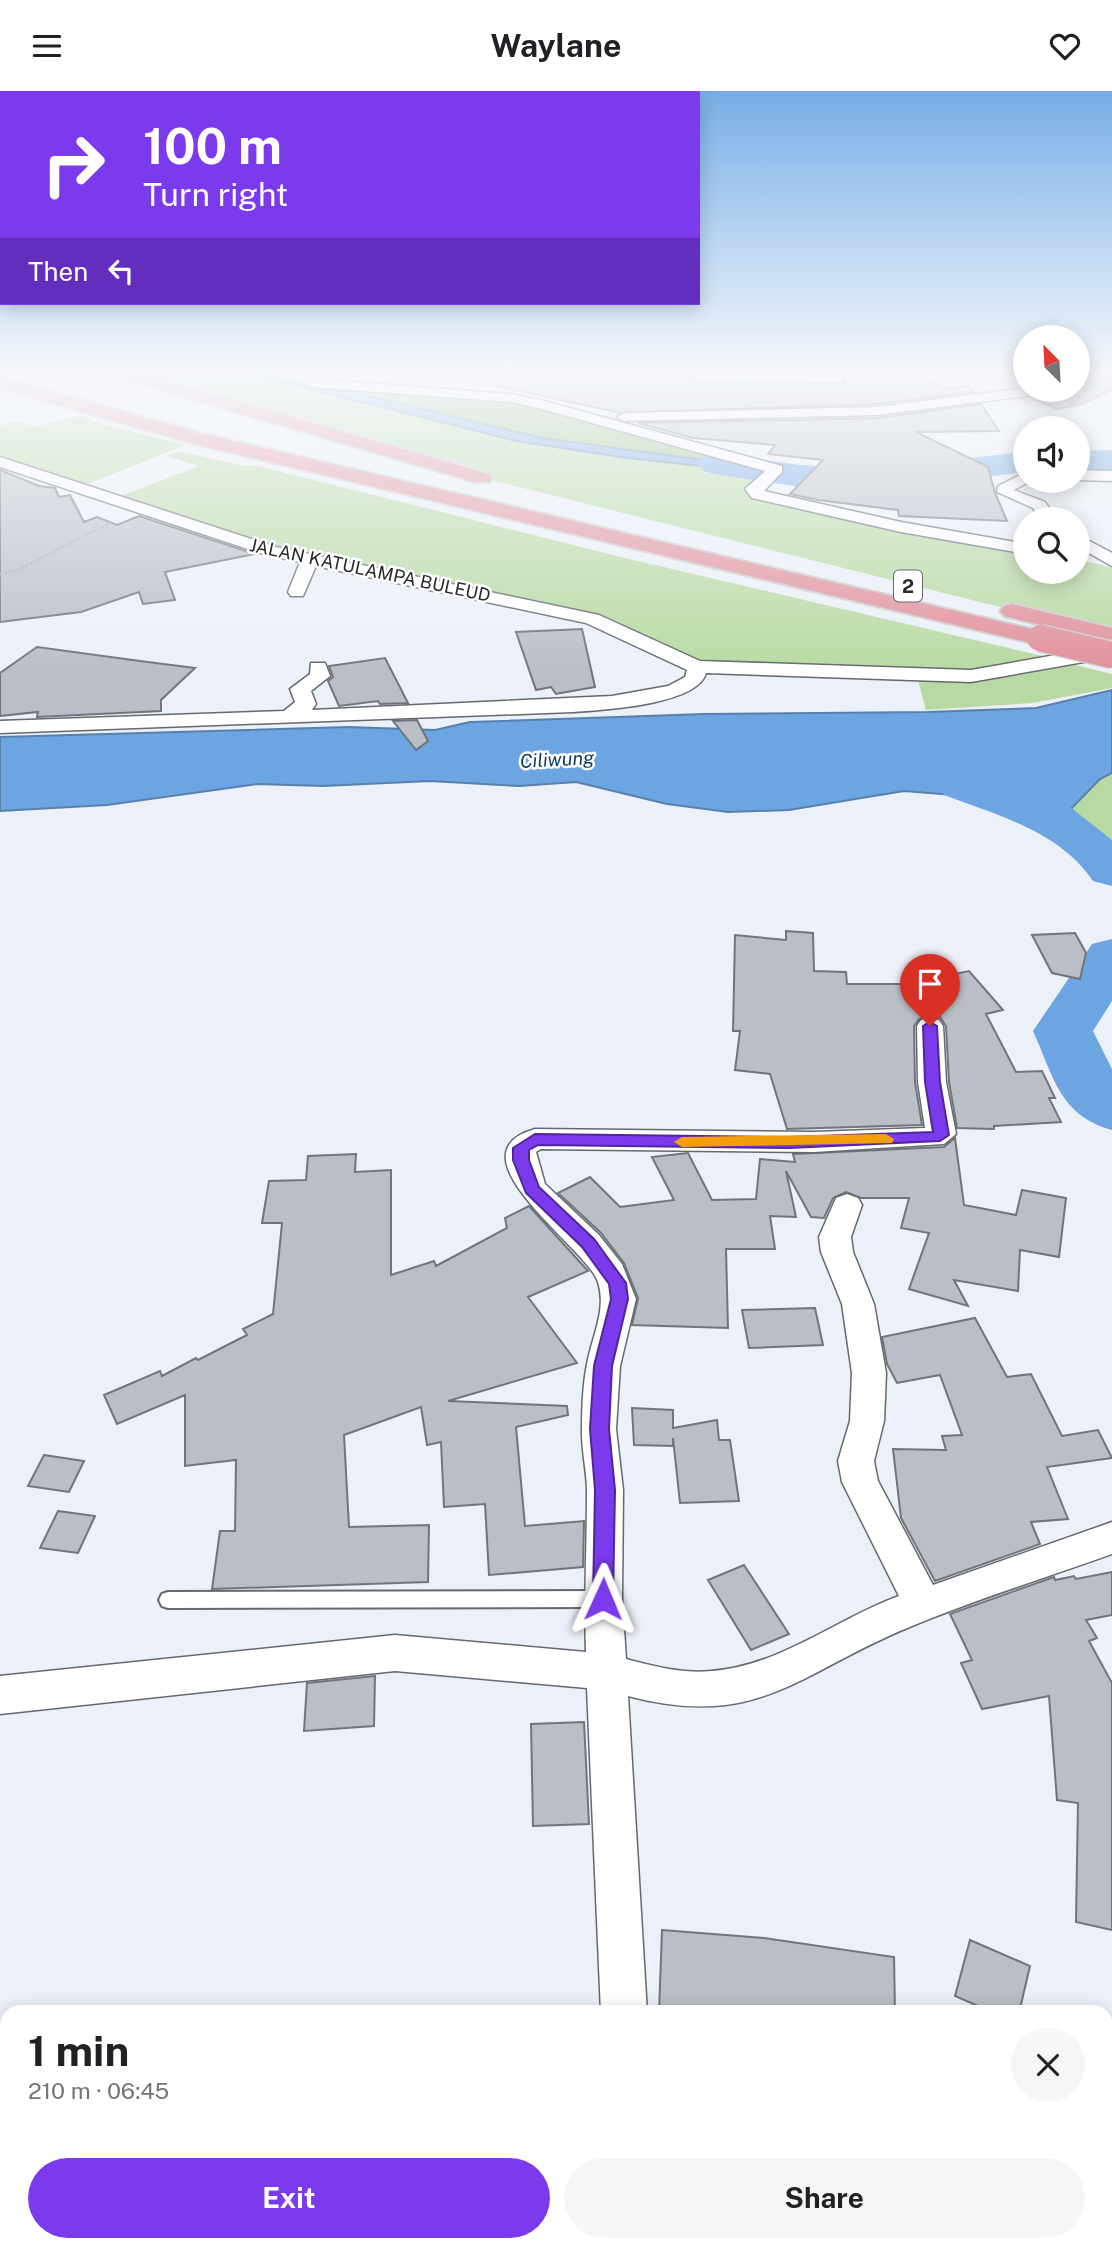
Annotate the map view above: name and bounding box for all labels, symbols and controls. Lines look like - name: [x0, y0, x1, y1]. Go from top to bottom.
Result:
- icon: menu: [28, 27, 66, 65]
- text: Waylane: [491, 27, 621, 64]
- icon: heart: [1046, 27, 1084, 65]
- text: 100 m: [143, 117, 282, 175]
- icon: right: [28, 119, 119, 210]
- text: Turn right: [143, 176, 288, 213]
- icon: left: [102, 252, 140, 290]
- text: Then: [28, 256, 88, 287]
- north arrow: [1013, 325, 1090, 403]
- map controls: [1013, 325, 1090, 584]
- button: sound: [1013, 416, 1090, 493]
- button: search: [1013, 507, 1090, 584]
- street label: JALAN KATULAMPA BULEUD: [248, 534, 492, 606]
- road number: 2: [894, 571, 922, 601]
- water label: Ciliwung: [519, 746, 595, 772]
- pin: [900, 954, 960, 1026]
- icon: arrive: [911, 965, 949, 1003]
- position arrow: [566, 1562, 640, 1636]
- text: 1 min: [28, 2026, 129, 2075]
- button: close: [1011, 2028, 1085, 2102]
- text: 210 m · 06:45: [28, 2077, 169, 2104]
- button: Exit: [28, 2158, 550, 2238]
- button: Share: [564, 2158, 1085, 2238]

